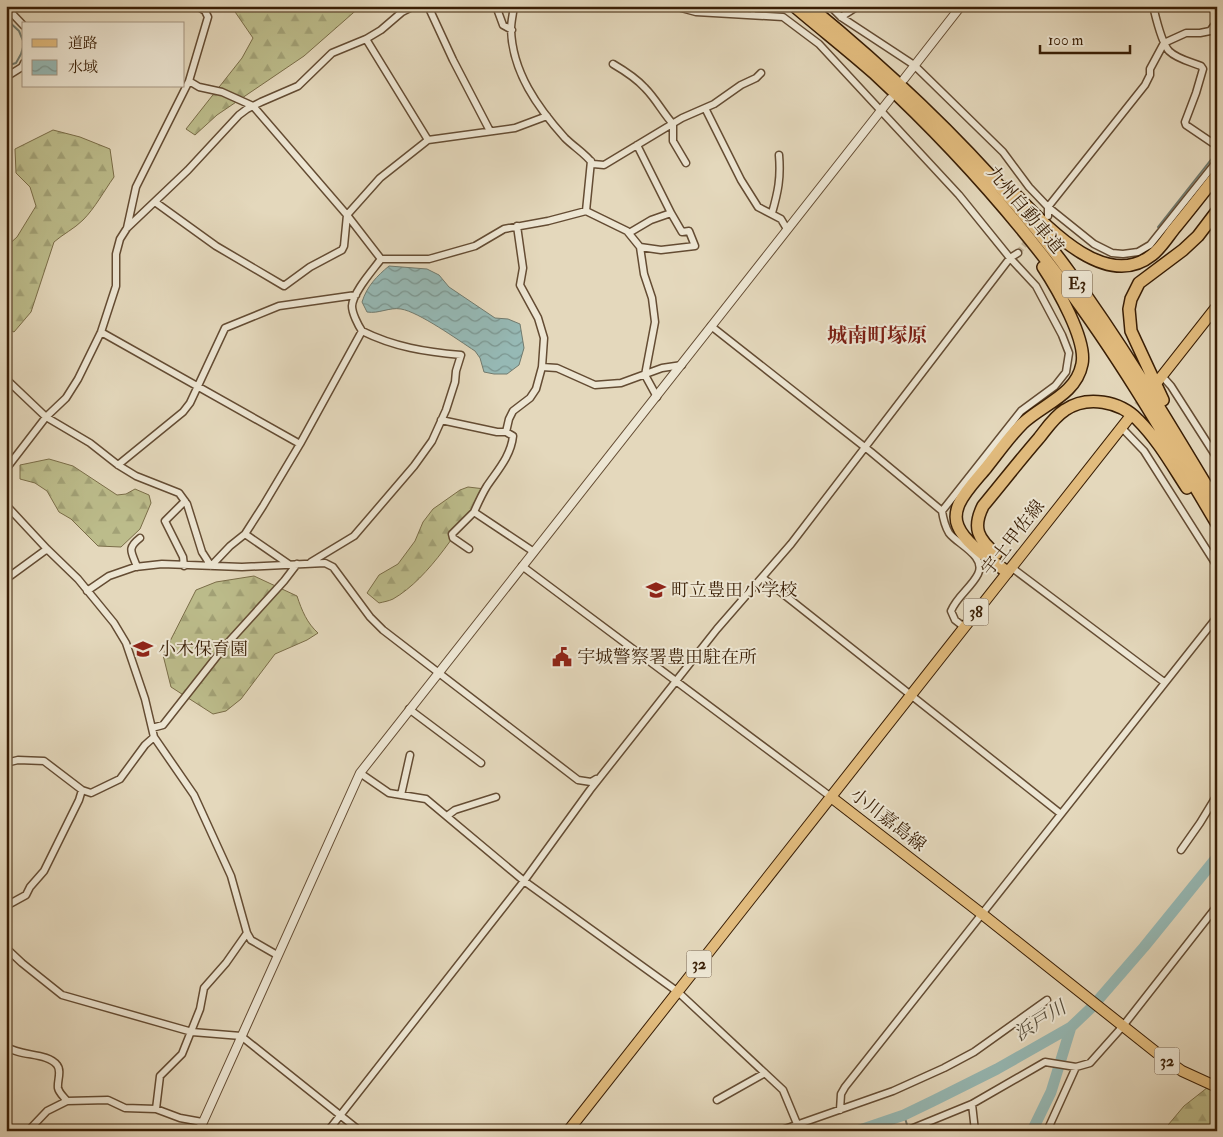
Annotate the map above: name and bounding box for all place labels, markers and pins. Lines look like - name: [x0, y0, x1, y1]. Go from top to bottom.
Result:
- school or university icon: 町立豊田小学校: [645, 579, 667, 601]
- place label: 町立豊田小学校: [671, 579, 797, 602]
- school or university icon: 小木保育園: [132, 638, 154, 660]
- place label: 小木保育園: [158, 638, 248, 661]
- public building icon: 宇城警察署豊田駐在所: [551, 646, 573, 668]
- place label: 宇城警察署豊田駐在所: [577, 646, 757, 669]

